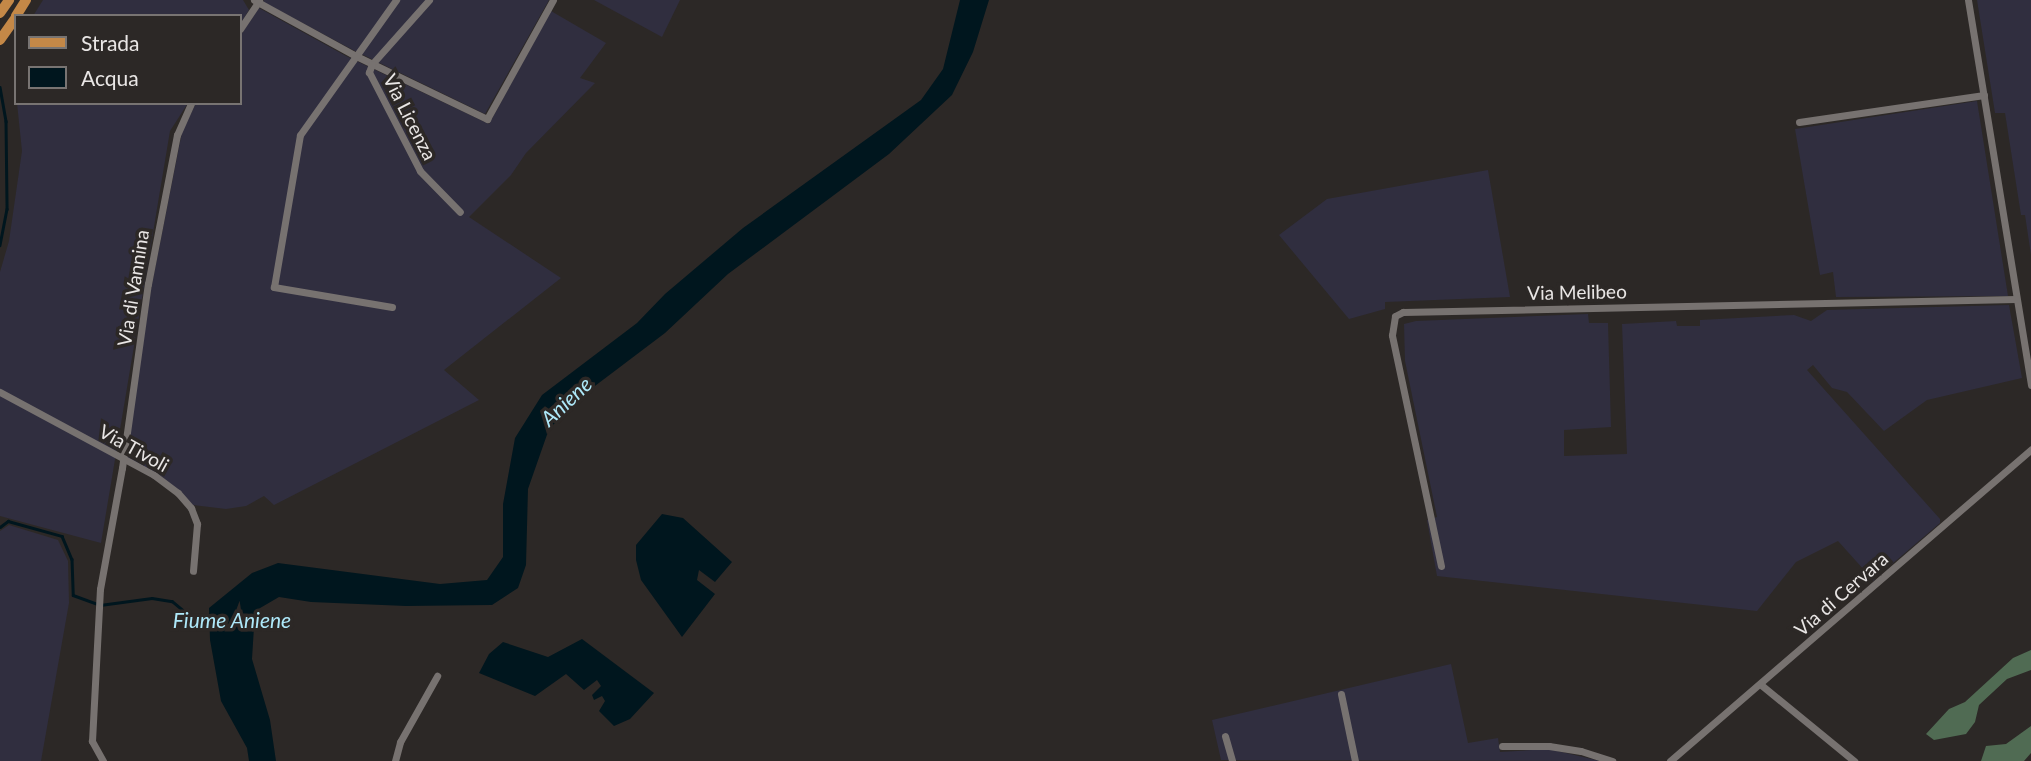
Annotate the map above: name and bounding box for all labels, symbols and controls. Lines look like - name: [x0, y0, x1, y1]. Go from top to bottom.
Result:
- legend: [14, 14, 242, 105]
- text: Strada: [81, 30, 140, 55]
- text: Acqua: [81, 65, 139, 90]
- street label: Via Licenza: [379, 70, 441, 164]
- street label: Via di Vannina: [112, 228, 154, 348]
- street label: Via Melibeo: [1527, 280, 1627, 304]
- water label: Aniene: [535, 371, 597, 431]
- street label: Via Tivoli: [95, 419, 173, 477]
- street label: Via di Cervara: [1790, 547, 1892, 641]
- water label: Fiume Aniene: [173, 607, 291, 633]

